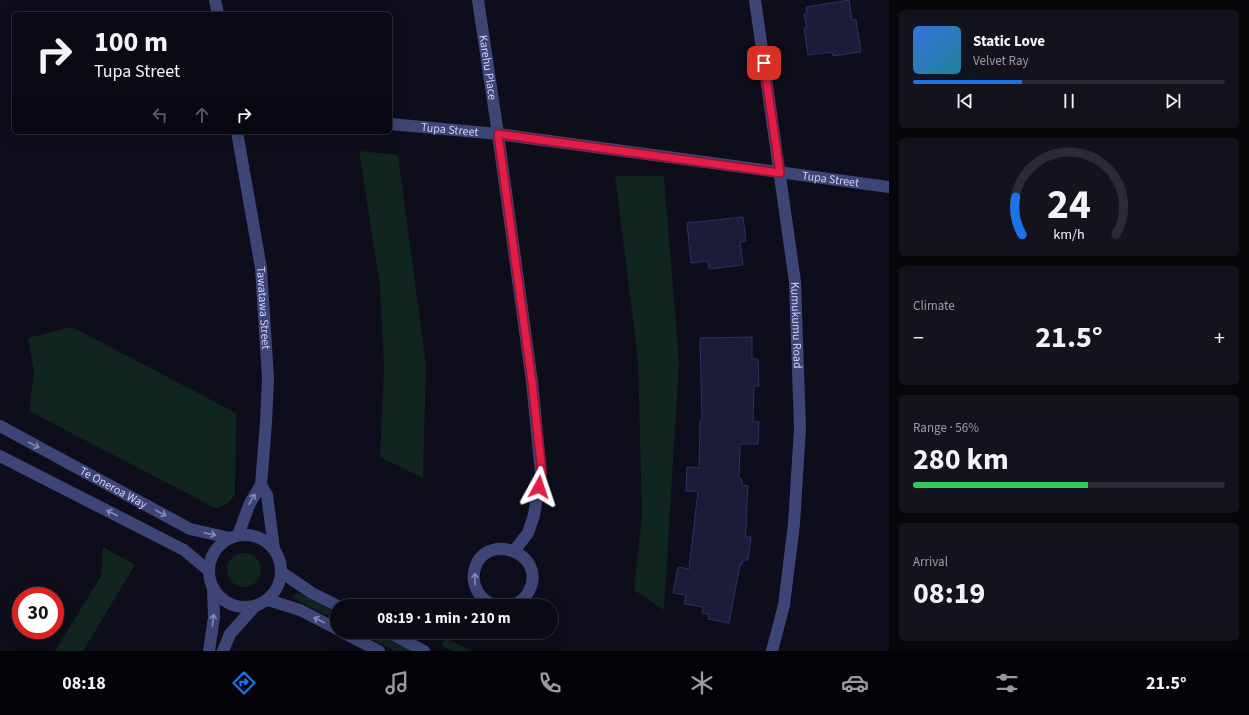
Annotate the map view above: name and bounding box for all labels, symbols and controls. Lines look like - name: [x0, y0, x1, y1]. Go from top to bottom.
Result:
- text: 100 m: [94, 22, 168, 62]
- icon: right: [28, 28, 80, 80]
- text: Static Love: [973, 31, 1045, 52]
- street label: Karehu Place: [475, 34, 501, 101]
- pin: [747, 46, 781, 80]
- icon: arrive: [753, 52, 775, 74]
- text: Velvet Ray: [973, 52, 1029, 70]
- text: Tupa Street: [94, 59, 180, 84]
- icon: previous: [954, 90, 976, 112]
- icon: pause: [1058, 90, 1080, 112]
- icon: next: [1162, 90, 1184, 112]
- icon: left: [149, 104, 171, 126]
- icon: ahead: [191, 104, 213, 126]
- icon: right: [233, 104, 255, 126]
- street label: Tupa Street: [420, 118, 479, 141]
- street label: Tupa Street: [801, 167, 860, 191]
- text: 24: [1047, 175, 1091, 235]
- text: km/h: [1053, 224, 1085, 245]
- street label: Tawatawa Street: [252, 266, 275, 350]
- street label: Kumukumu Road: [786, 281, 806, 369]
- text: Climate: [913, 297, 955, 315]
- text: 21.5°: [1035, 316, 1103, 359]
- text: −: [913, 322, 924, 354]
- text: +: [1214, 322, 1225, 354]
- text: Range · 56%: [913, 419, 979, 437]
- text: 280 km: [913, 438, 1009, 481]
- one-way arrow: [28, 441, 40, 449]
- street label: Te Oneroa Way: [77, 462, 150, 513]
- position arrow: [518, 466, 560, 508]
- one-way arrow: [249, 493, 257, 505]
- one-way arrow: [106, 509, 118, 516]
- one-way arrow: [155, 510, 167, 518]
- one-way arrow: [203, 530, 216, 538]
- text: Arrival: [913, 553, 948, 571]
- one-way arrow: [471, 572, 479, 585]
- text: 08:19: [913, 572, 985, 615]
- speed limit sign: 30: [12, 587, 64, 639]
- text: 08:19 · 1 min · 210 m: [377, 608, 511, 629]
- one-way arrow: [210, 614, 217, 627]
- one-way arrow: [313, 615, 325, 623]
- icon: directions: [230, 669, 258, 697]
- icon: music: [383, 669, 411, 697]
- icon: phone: [536, 669, 564, 697]
- icon: climate: [688, 669, 716, 697]
- icon: car: [841, 669, 869, 697]
- icon: filters: [993, 669, 1021, 697]
- text: 08:18: [62, 671, 106, 696]
- text: 21.5°: [1146, 671, 1187, 696]

